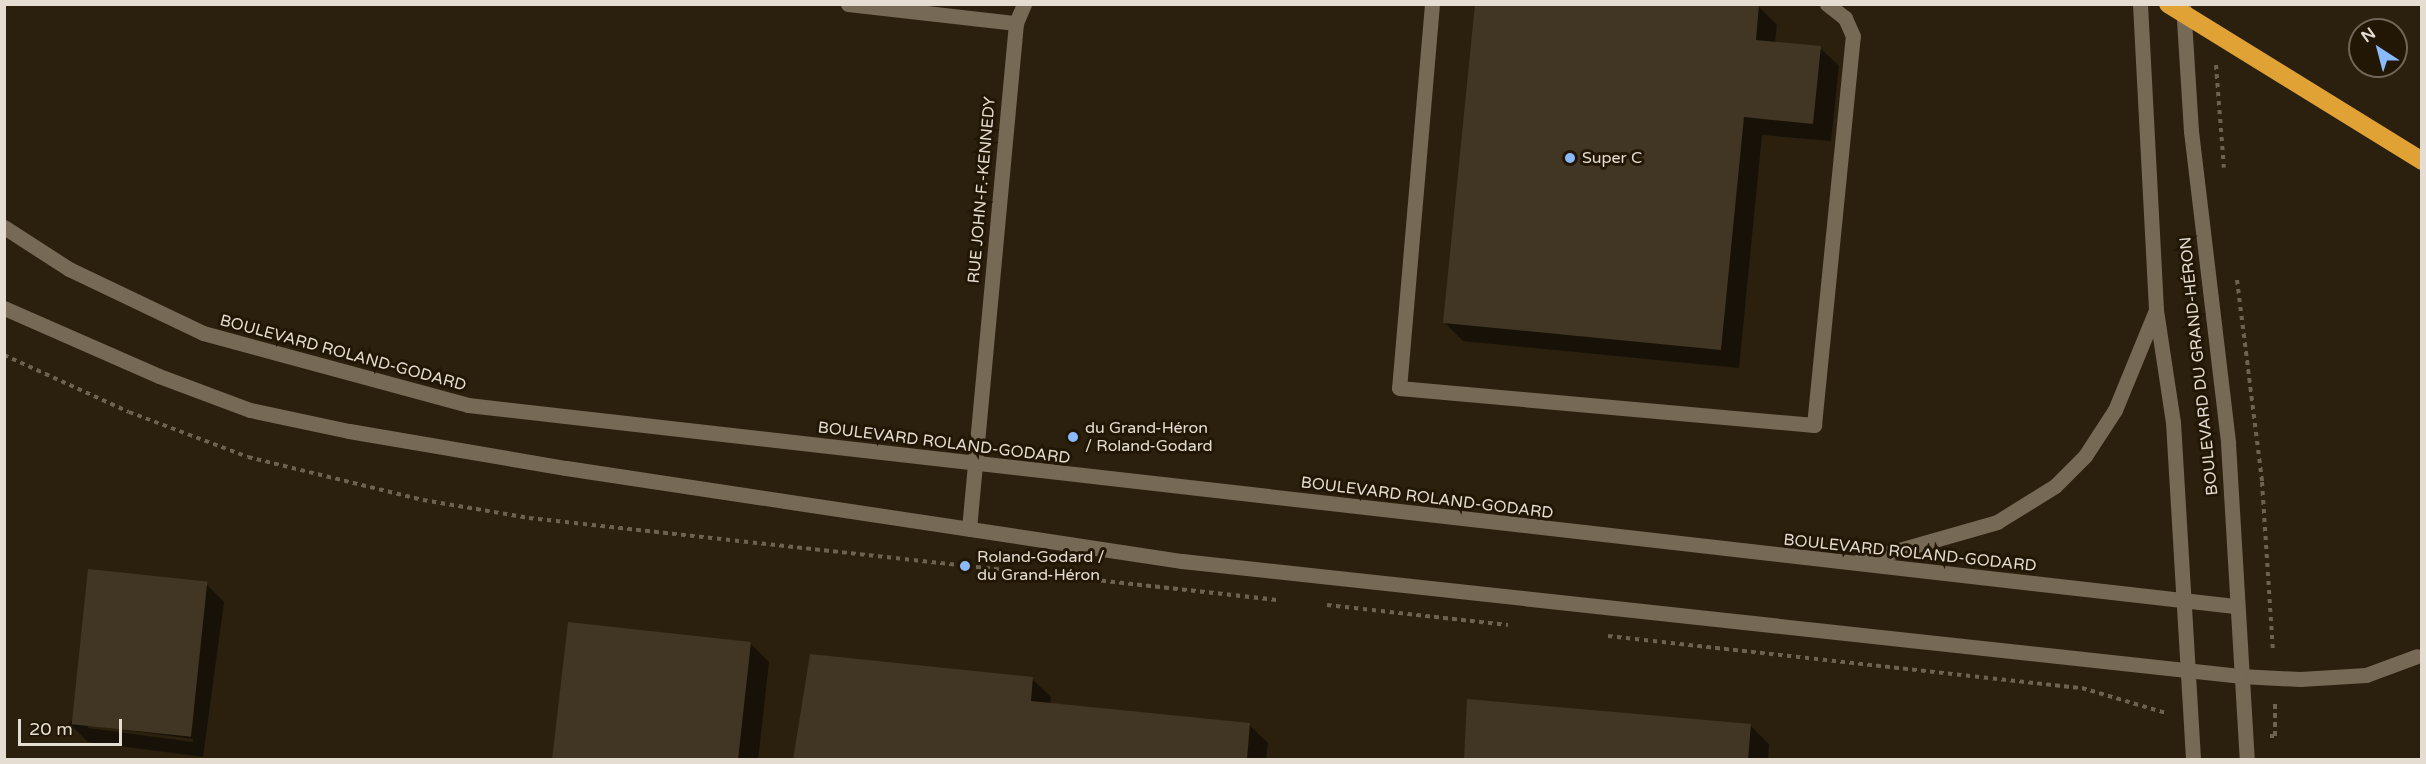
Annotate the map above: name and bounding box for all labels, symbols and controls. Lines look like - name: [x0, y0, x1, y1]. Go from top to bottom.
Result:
- north arrow: [2348, 18, 2408, 78]
- text: N: [2358, 23, 2380, 47]
- street label: RUE JOHN-F.-KENNEDY: [964, 96, 1000, 284]
- place label: Super C: [1582, 148, 1642, 168]
- marker: Super C: [1563, 151, 1577, 165]
- street label: BOULEVARD DU GRAND-HÉRON: [2176, 236, 2222, 496]
- street label: BOULEVARD ROLAND-GODARD: [218, 311, 468, 395]
- street label: BOULEVARD ROLAND-GODARD: [817, 418, 1071, 468]
- place label: du Grand-Héron / Roland-Godard: [1085, 418, 1213, 456]
- marker: du Grand-Héron / Roland-Godard: [1066, 430, 1080, 444]
- street label: BOULEVARD ROLAND-GODARD: [1300, 473, 1554, 523]
- street label: BOULEVARD ROLAND-GODARD: [1783, 530, 2037, 576]
- place label: Roland-Godard / du Grand-Héron: [977, 547, 1105, 585]
- marker: Roland-Godard / du Grand-Héron: [958, 559, 972, 573]
- scale bar: [21, 707, 124, 745]
- text: 20 m: [29, 718, 73, 740]

